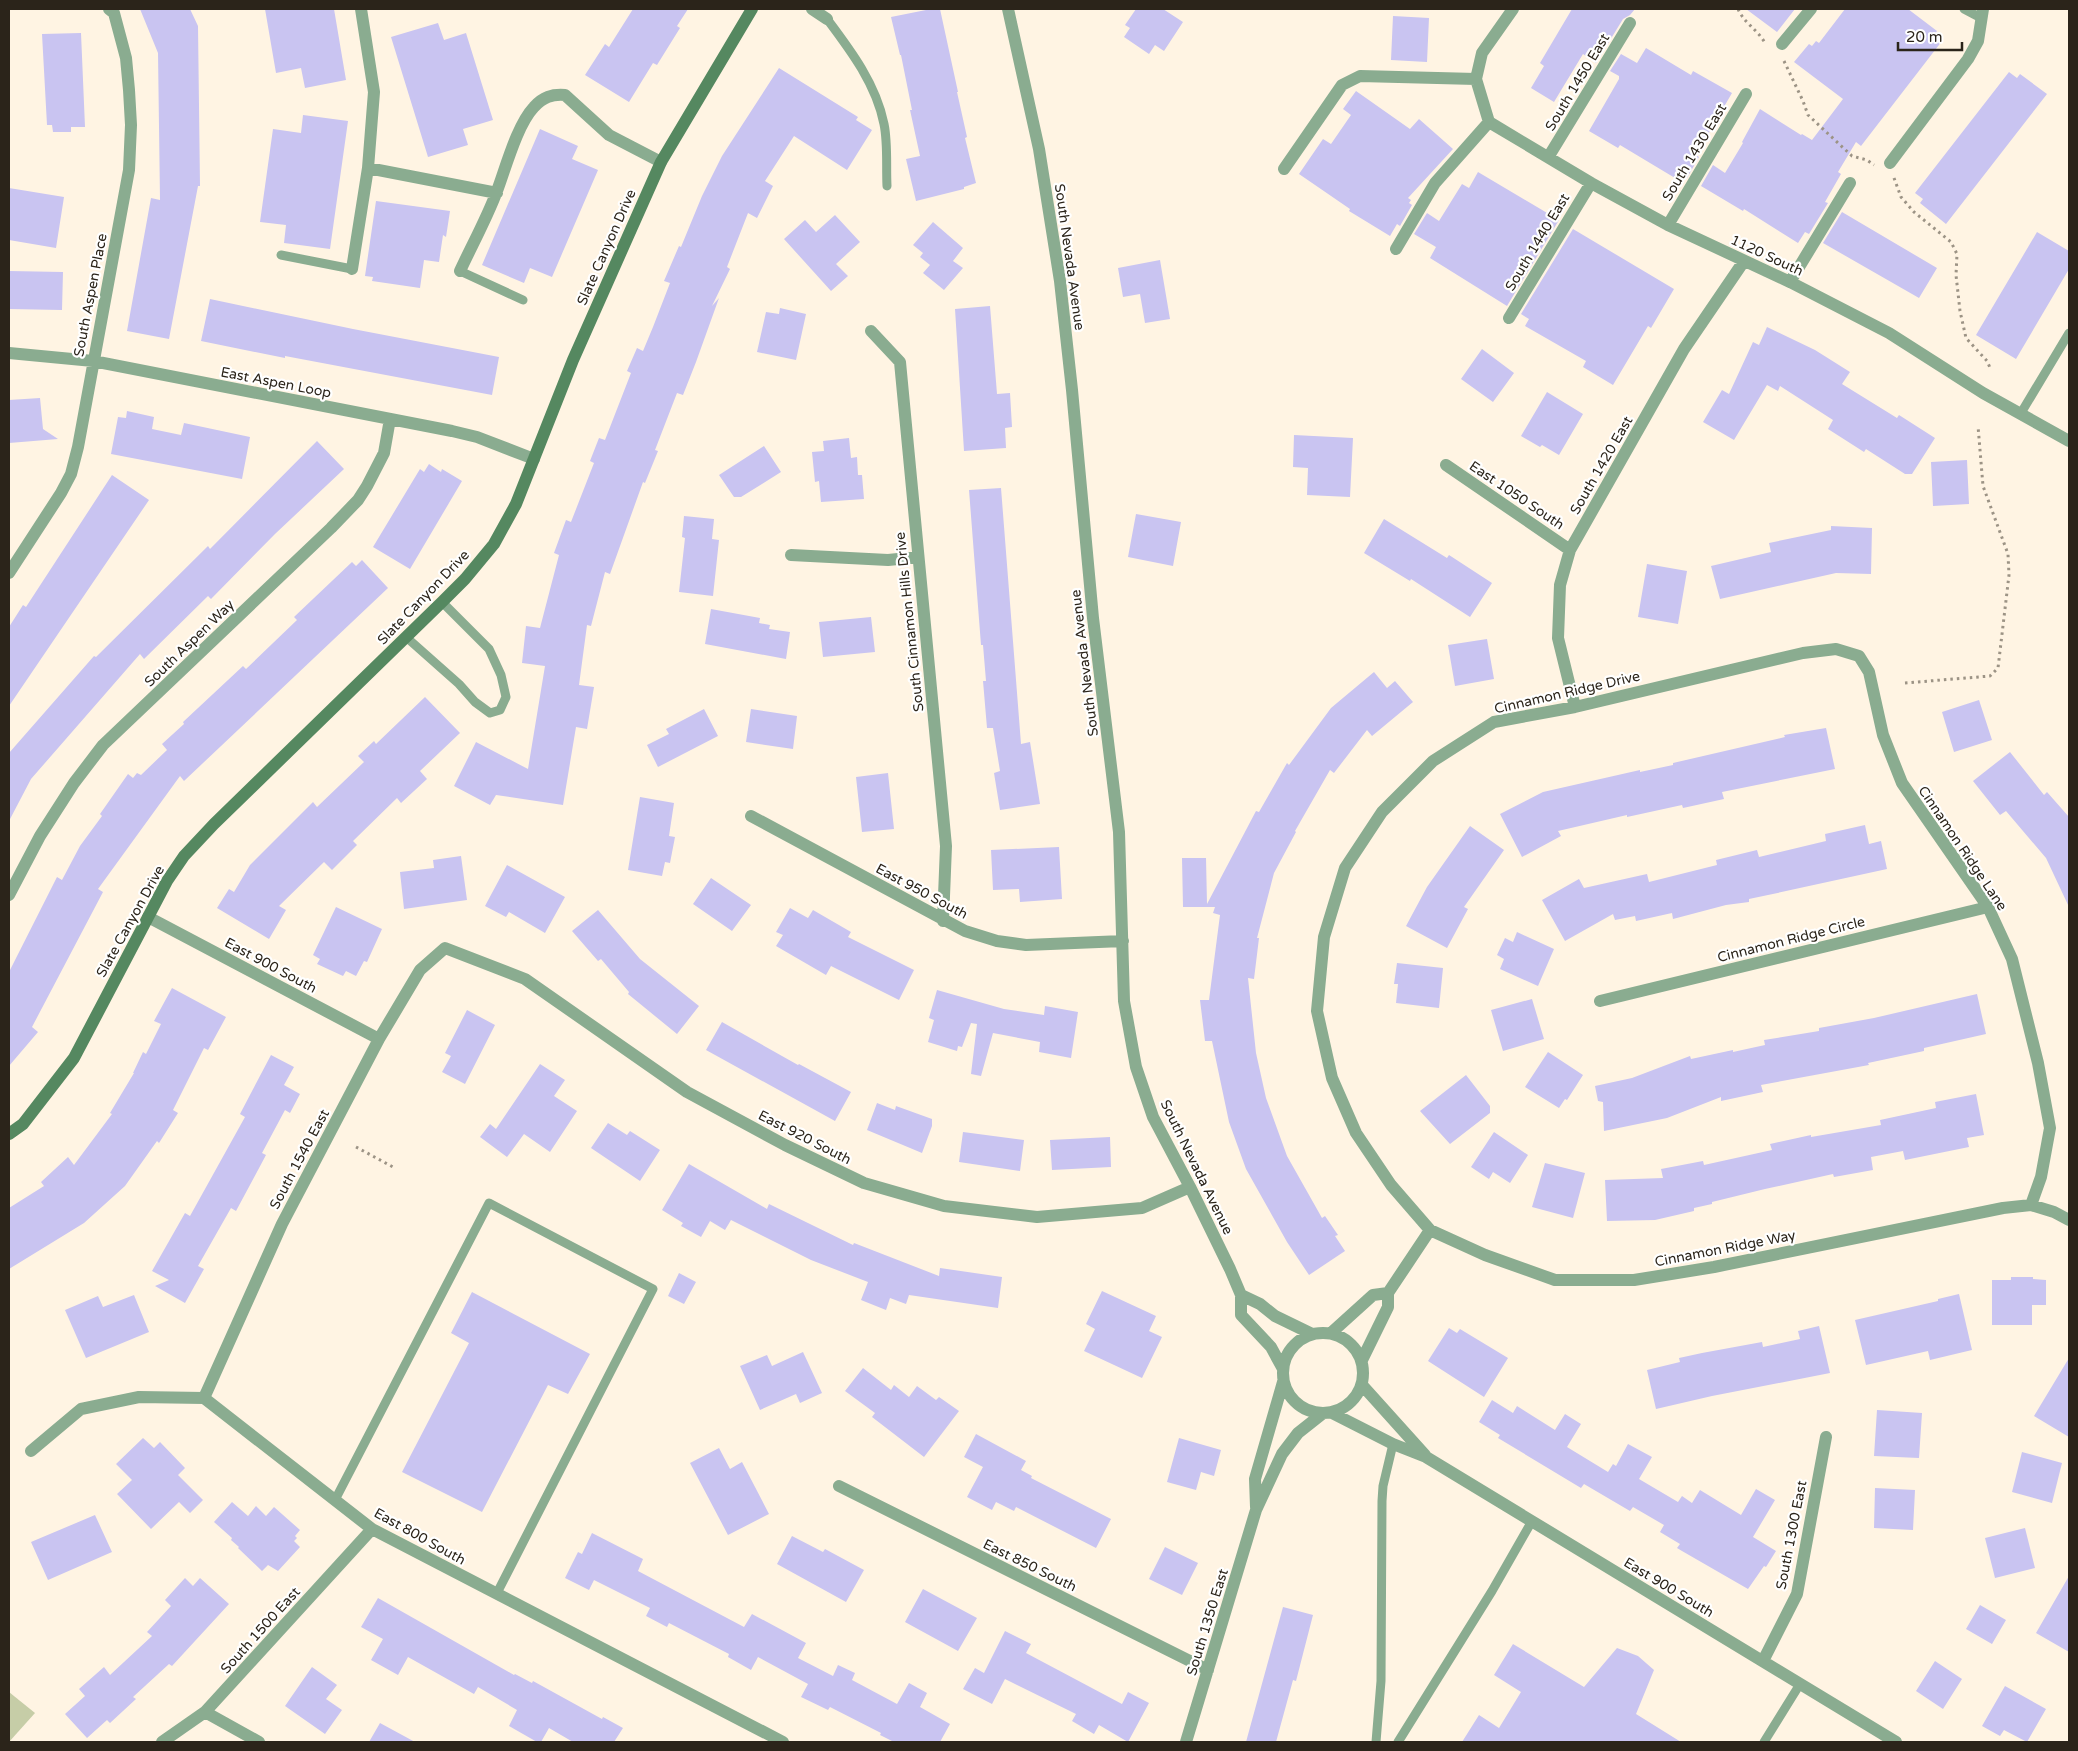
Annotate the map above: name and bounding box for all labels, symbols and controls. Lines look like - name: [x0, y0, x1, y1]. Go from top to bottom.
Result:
- scale bar: [1898, 20, 1962, 52]
- text: 20 m: [1906, 28, 1943, 46]
- street label: South 1450 East: [1542, 30, 1614, 134]
- street label: South 1430 East: [1659, 100, 1731, 204]
- street label: South Nevada Avenue: [1051, 183, 1088, 331]
- street label: Slate Canyon Drive: [573, 187, 640, 308]
- street label: South 1440 East: [1502, 190, 1574, 294]
- street label: 1120 South: [1728, 231, 1806, 280]
- street label: South Aspen Place: [70, 232, 111, 358]
- street label: East Aspen Loop: [219, 363, 333, 402]
- street label: South 1420 East: [1566, 413, 1637, 517]
- street label: East 1050 South: [1466, 457, 1567, 533]
- street label: South Cinnamon Hills Drive: [892, 531, 927, 713]
- street label: Slate Canyon Drive: [374, 546, 473, 648]
- street label: South Nevada Avenue: [1067, 589, 1102, 737]
- street label: South Aspen Way: [141, 596, 238, 691]
- street label: Cinnamon Ridge Drive: [1493, 667, 1642, 718]
- street label: Cinnamon Ridge Lane: [1915, 783, 2011, 914]
- street label: East 950 South: [873, 860, 971, 923]
- street label: Slate Canyon Drive: [93, 862, 168, 980]
- street label: Cinnamon Ridge Circle: [1716, 913, 1867, 966]
- street label: East 900 South: [222, 934, 320, 997]
- street label: South Nevada Avenue: [1157, 1097, 1237, 1237]
- street label: South 1540 East: [266, 1106, 333, 1212]
- street label: East 920 South: [756, 1107, 854, 1168]
- street label: Cinnamon Ridge Way: [1653, 1226, 1797, 1270]
- street label: South 1300 East: [1773, 1479, 1811, 1591]
- street label: East 800 South: [371, 1504, 468, 1569]
- street label: East 850 South: [980, 1535, 1079, 1595]
- street label: East 900 South: [1621, 1554, 1717, 1621]
- street label: South 1350 East: [1183, 1566, 1232, 1678]
- street label: South 1500 East: [217, 1583, 304, 1677]

